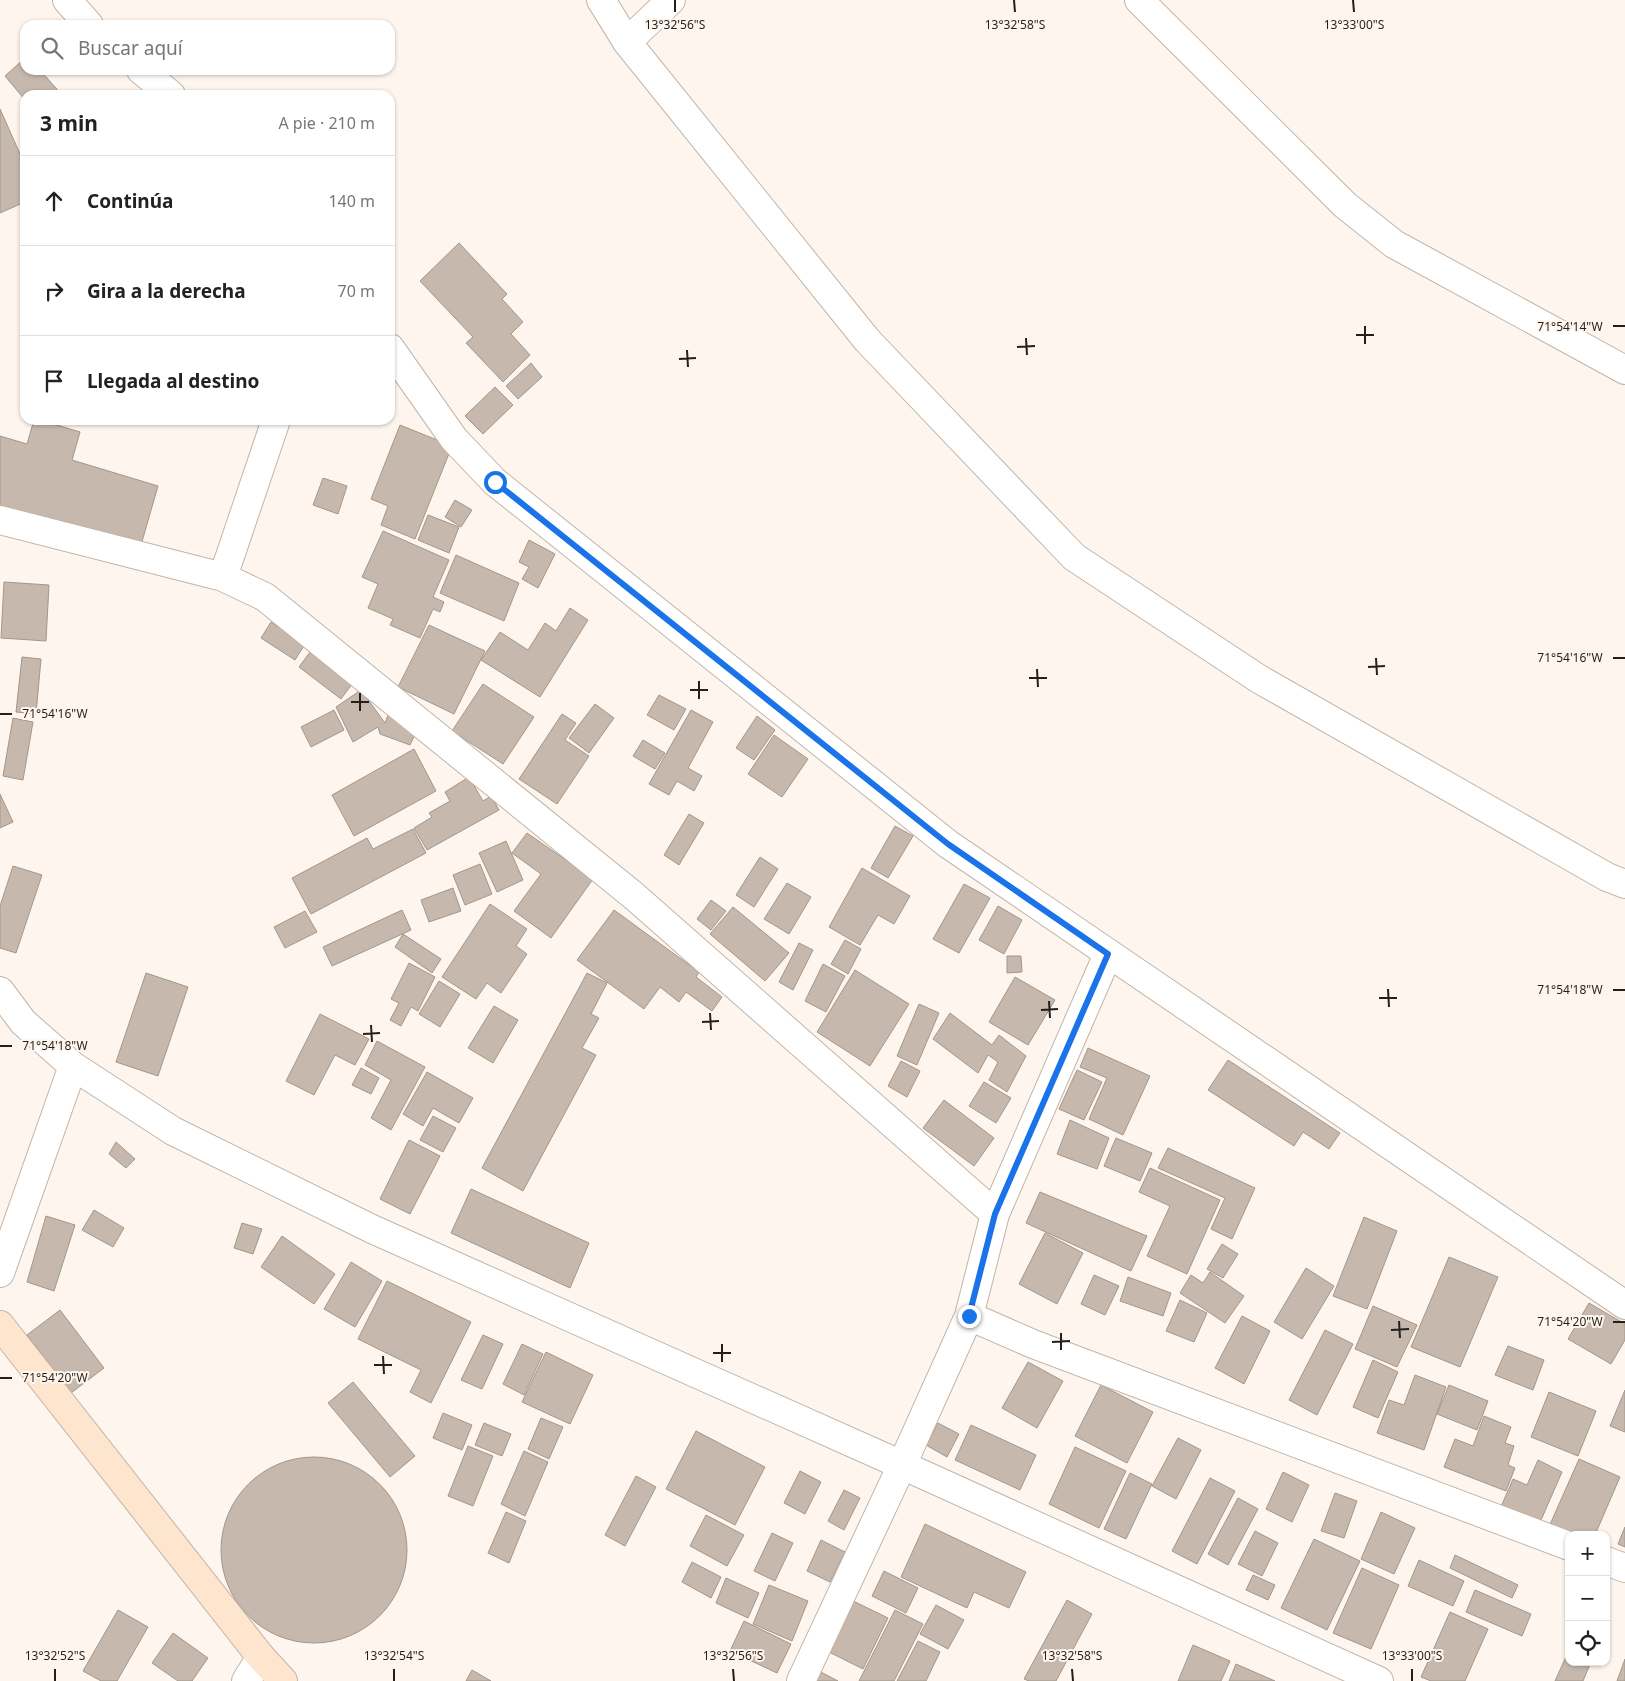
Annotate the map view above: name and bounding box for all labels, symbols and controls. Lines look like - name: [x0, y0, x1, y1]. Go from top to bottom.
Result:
- text: 13°32'56"S: [645, 16, 706, 33]
- text: 13°32'58"S: [985, 16, 1046, 33]
- text: 13°33'00"S: [1324, 16, 1385, 33]
- search box: [20, 20, 395, 75]
- icon: search: [38, 34, 66, 62]
- text: Buscar aquí: [78, 35, 183, 61]
- text: 3 min: [40, 109, 98, 137]
- text: A pie · 210 m: [278, 112, 375, 134]
- icon: ahead: [40, 187, 68, 215]
- text: Continúa: [87, 188, 173, 214]
- text: 140 m: [328, 190, 375, 212]
- icon: right: [40, 277, 68, 305]
- text: Gira a la derecha: [87, 278, 246, 304]
- text: 70 m: [338, 280, 375, 302]
- text: 71°54'14"W: [1537, 318, 1603, 335]
- icon: arrive: [40, 367, 68, 395]
- text: Llegada al destino: [87, 368, 259, 394]
- route start: [484, 471, 507, 494]
- text: 71°54'16"W: [1537, 649, 1603, 666]
- text: 71°54'16"W: [22, 705, 88, 722]
- text: 71°54'18"W: [1537, 981, 1603, 998]
- text: 71°54'18"W: [22, 1037, 88, 1054]
- route end: [958, 1305, 981, 1328]
- text: 71°54'20"W: [1537, 1313, 1603, 1330]
- text: 71°54'20"W: [22, 1369, 88, 1386]
- map controls: [1565, 1531, 1610, 1666]
- button: +: [1565, 1531, 1610, 1576]
- button: −: [1565, 1576, 1610, 1621]
- button: locate: [1565, 1621, 1610, 1666]
- text: 13°32'52"S: [25, 1647, 86, 1664]
- text: 13°32'54"S: [364, 1647, 425, 1664]
- text: 13°32'56"S: [703, 1647, 764, 1664]
- text: 13°32'58"S: [1042, 1647, 1103, 1664]
- text: 13°33'00"S: [1382, 1647, 1443, 1664]

